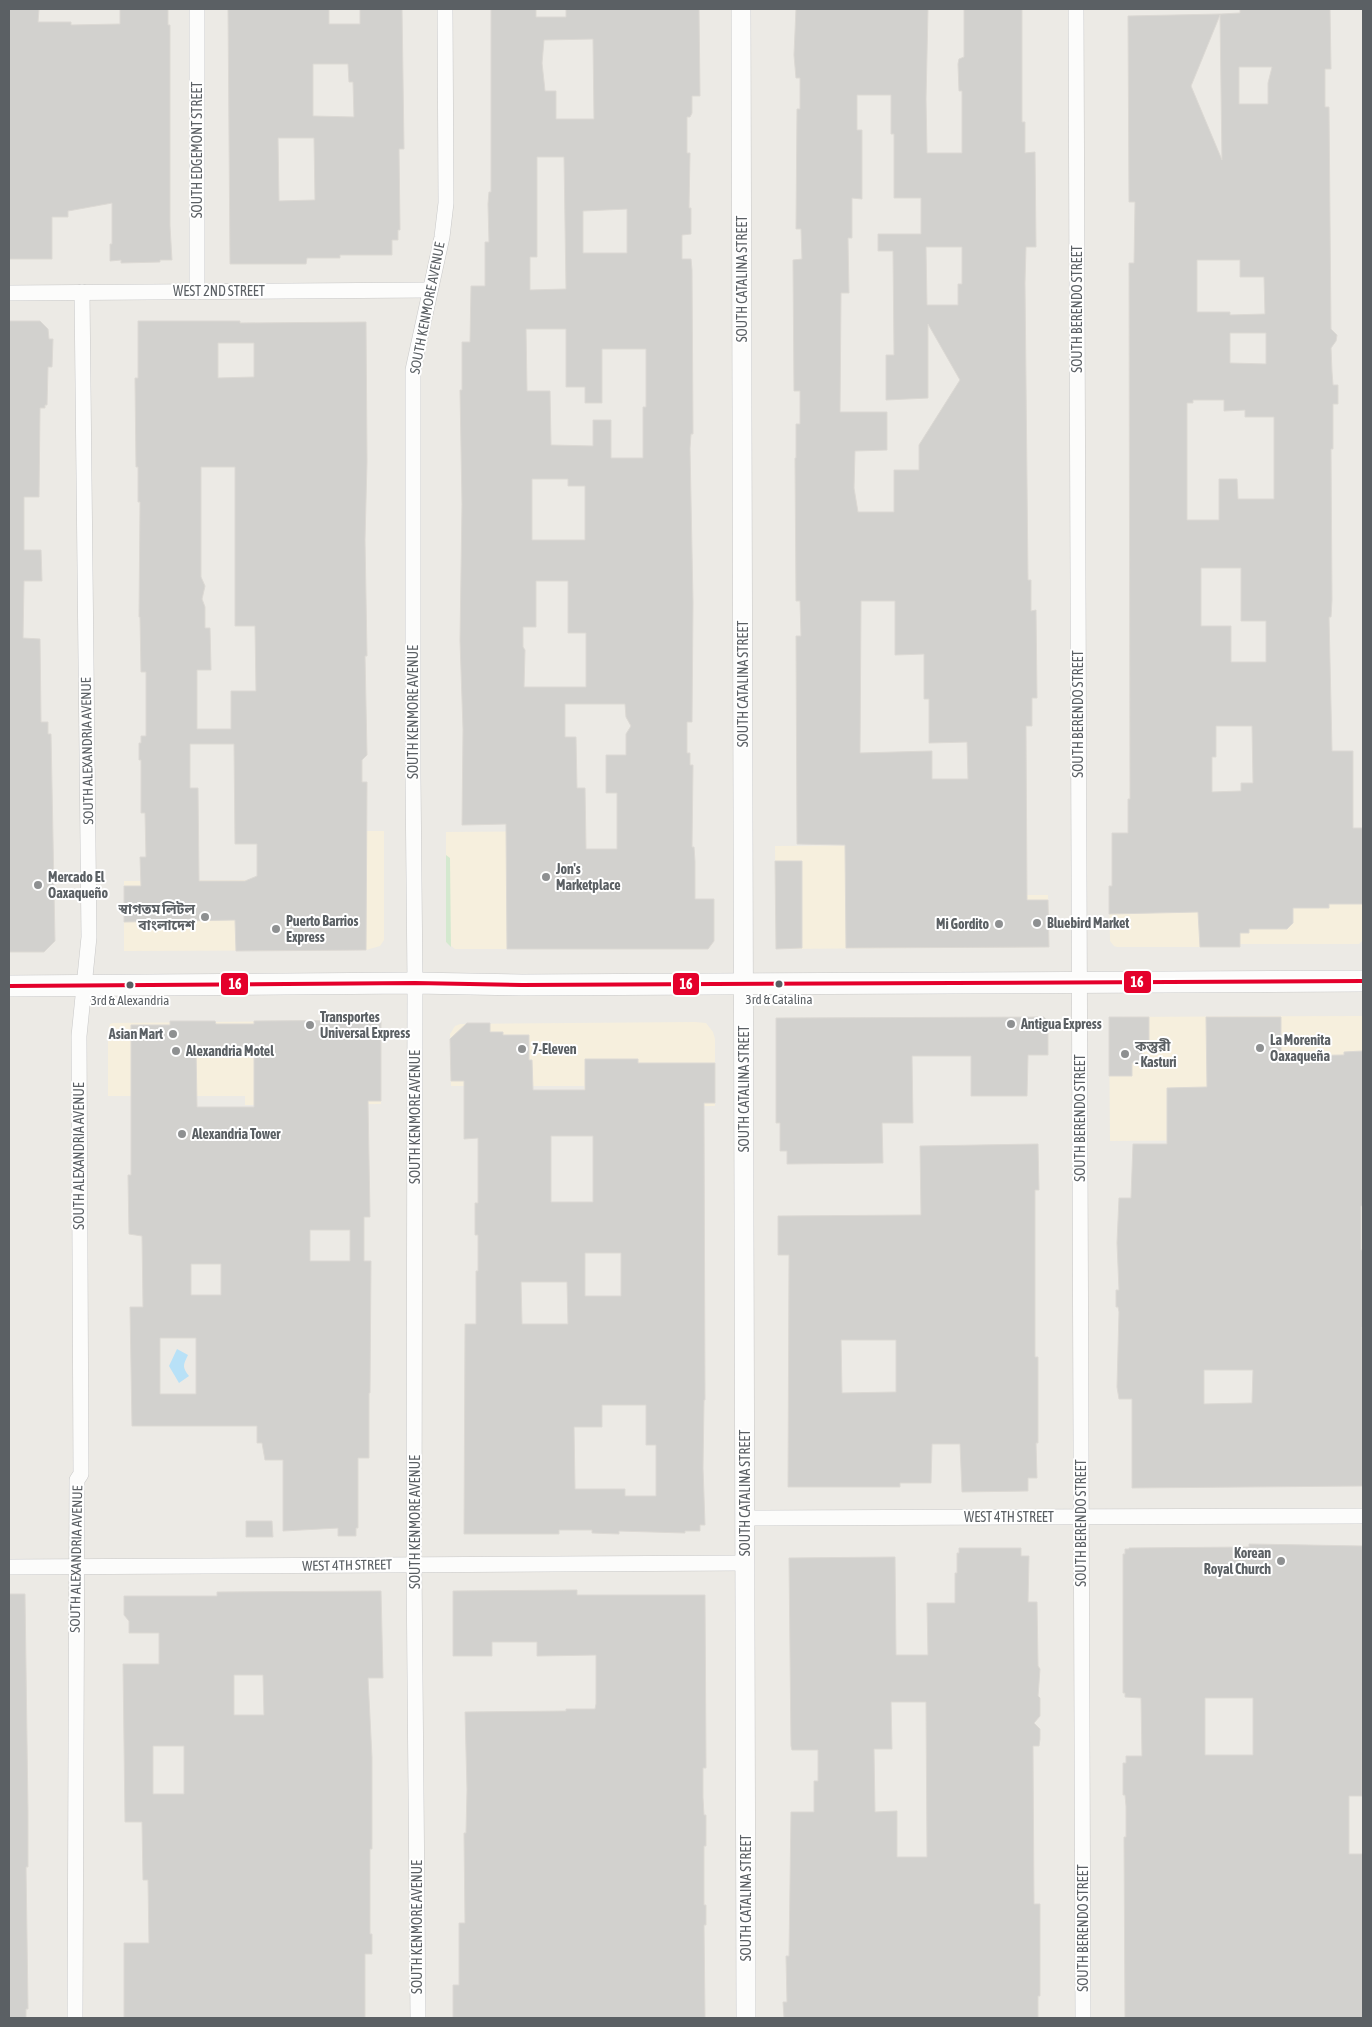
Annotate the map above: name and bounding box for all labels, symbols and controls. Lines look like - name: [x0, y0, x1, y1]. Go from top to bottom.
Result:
- street label: SOUTH EDGEMONT STREET: [189, 82, 205, 218]
- street label: SOUTH CATALINA STREET: [734, 216, 750, 342]
- street label: SOUTH KENMORE AVENUE: [406, 241, 448, 375]
- street label: SOUTH BERENDO STREET: [1069, 245, 1085, 373]
- street label: WEST 2ND STREET: [173, 283, 265, 299]
- street label: SOUTH CATALINA STREET: [735, 621, 751, 747]
- street label: SOUTH KENMORE AVENUE: [405, 645, 421, 779]
- street label: SOUTH BERENDO STREET: [1070, 650, 1086, 778]
- street label: SOUTH ALEXANDRIA AVENUE: [78, 677, 96, 825]
- place label: Jon's Marketplace: [555, 861, 621, 893]
- place label: Mercado El Oaxaqueño: [48, 869, 108, 901]
- marker: Jon's Marketplace: [540, 871, 552, 883]
- marker: Mercado El Oaxaqueño: [32, 879, 44, 891]
- place label: স্বাগতম লিটল বাংলাদেশ: [118, 901, 196, 933]
- marker: স্বাগতম লিটল বাংলাদেশ: [199, 911, 211, 923]
- place label: Puerto Barrios Express: [286, 913, 359, 945]
- place label: Bluebird Market: [1047, 915, 1129, 931]
- place label: Mi Gordito: [936, 916, 989, 932]
- marker: Bluebird Market: [1031, 917, 1043, 929]
- marker: Mi Gordito: [993, 918, 1005, 930]
- marker: Puerto Barrios Express: [270, 923, 282, 935]
- line badge: 16: [1123, 970, 1152, 994]
- line badge: 16: [220, 972, 249, 996]
- line badge: 16: [672, 972, 700, 996]
- text: 16: [1130, 974, 1144, 990]
- text: 16: [228, 976, 242, 992]
- text: 16: [679, 976, 693, 992]
- marker: 3rd & Catalina: [774, 979, 784, 989]
- marker: 3rd & Alexandria: [125, 980, 135, 990]
- place label: 3rd & Catalina: [746, 992, 812, 1007]
- place label: 3rd & Alexandria: [91, 993, 169, 1008]
- place label: Transportes Universal Express: [320, 1009, 410, 1041]
- place label: Antigua Express: [1020, 1016, 1102, 1032]
- marker: Antigua Express: [1005, 1018, 1017, 1030]
- marker: Transportes Universal Express: [304, 1019, 316, 1031]
- place label: Asian Mart: [108, 1026, 163, 1042]
- street label: SOUTH CATALINA STREET: [736, 1026, 752, 1152]
- marker: Asian Mart: [167, 1028, 179, 1040]
- place label: La Morenita Oaxaqueña: [1270, 1032, 1331, 1064]
- place label: কস্তুরী - Kasturi: [1134, 1038, 1177, 1070]
- place label: 7-Eleven: [532, 1041, 577, 1057]
- marker: La Morenita Oaxaqueña: [1254, 1042, 1266, 1054]
- place label: Alexandria Motel: [185, 1043, 274, 1059]
- marker: 7-Eleven: [516, 1043, 528, 1055]
- marker: Alexandria Motel: [170, 1045, 182, 1057]
- marker: কস্তুরী - Kasturi: [1119, 1048, 1131, 1060]
- street label: SOUTH KENMORE AVENUE: [407, 1050, 423, 1184]
- street label: SOUTH BERENDO STREET: [1072, 1054, 1088, 1182]
- street label: SOUTH ALEXANDRIA AVENUE: [71, 1082, 87, 1230]
- place label: Alexandria Tower: [191, 1126, 281, 1142]
- marker: Alexandria Tower: [176, 1128, 188, 1140]
- street label: SOUTH CATALINA STREET: [737, 1430, 753, 1556]
- street label: SOUTH KENMORE AVENUE: [407, 1455, 423, 1589]
- street label: SOUTH BERENDO STREET: [1073, 1459, 1089, 1587]
- street label: SOUTH ALEXANDRIA AVENUE: [67, 1485, 85, 1633]
- street label: WEST 4TH STREET: [964, 1509, 1054, 1525]
- place label: Korean Royal Church: [1204, 1545, 1271, 1577]
- marker: Korean Royal Church: [1275, 1555, 1287, 1567]
- street label: WEST 4TH STREET: [302, 1556, 392, 1574]
- street label: SOUTH CATALINA STREET: [738, 1835, 754, 1961]
- street label: SOUTH KENMORE AVENUE: [409, 1860, 425, 1994]
- street label: SOUTH BERENDO STREET: [1075, 1864, 1091, 1992]

